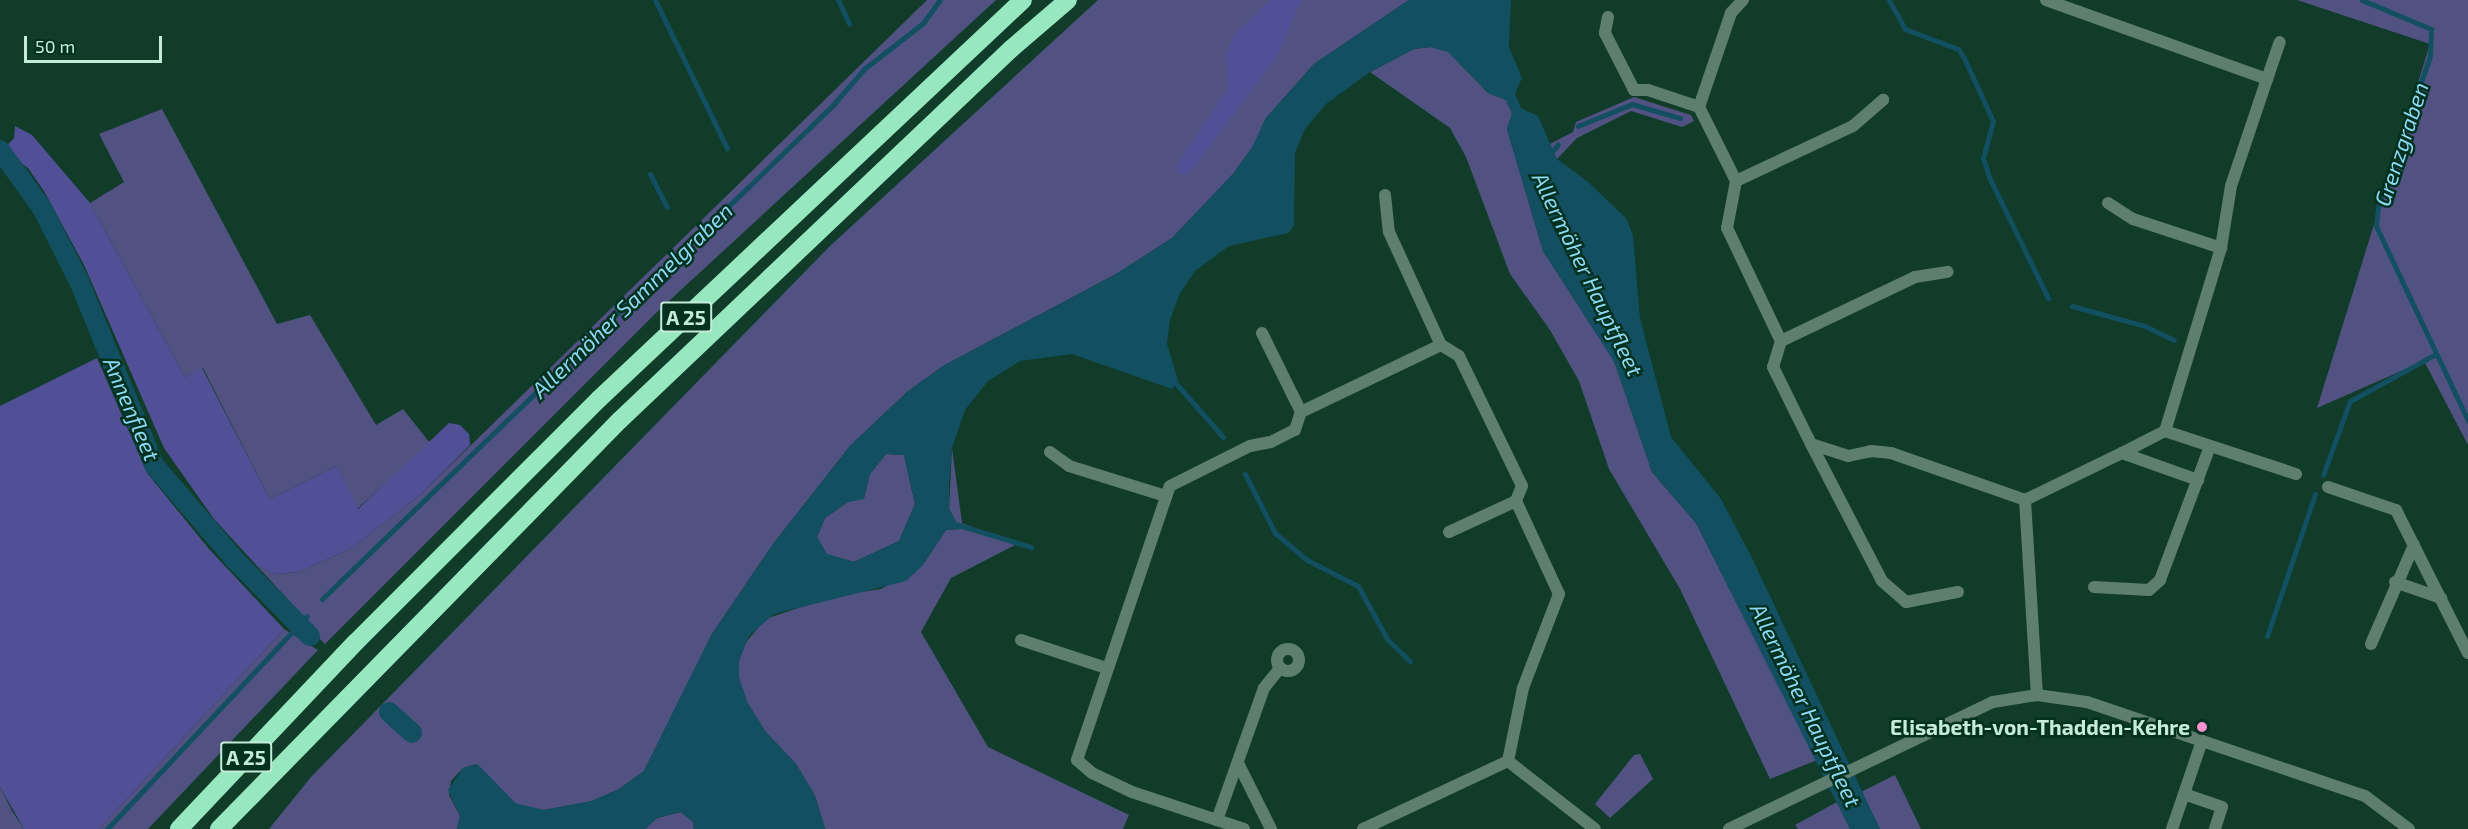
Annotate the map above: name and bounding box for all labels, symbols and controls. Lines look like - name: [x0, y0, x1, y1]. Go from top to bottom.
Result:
- scale bar: [27, 24, 165, 62]
- text: 50 m: [35, 35, 75, 57]
- water label: Grenzgraben: [2369, 79, 2433, 209]
- water label: Allermöher Hauptfleet: [1527, 168, 1649, 380]
- water label: Allermöher Sammelgraben: [526, 197, 738, 403]
- road number: A 25: [659, 300, 713, 334]
- water label: Annenfleet: [98, 353, 166, 465]
- water label: Allermöher Hauptfleet: [1745, 599, 1867, 811]
- place label: Elisabeth-von-Thadden-Kehre: [1890, 714, 2190, 740]
- marker: Elisabeth-von-Thadden-Kehre: [2195, 720, 2209, 734]
- road number: A 25: [219, 740, 273, 774]

